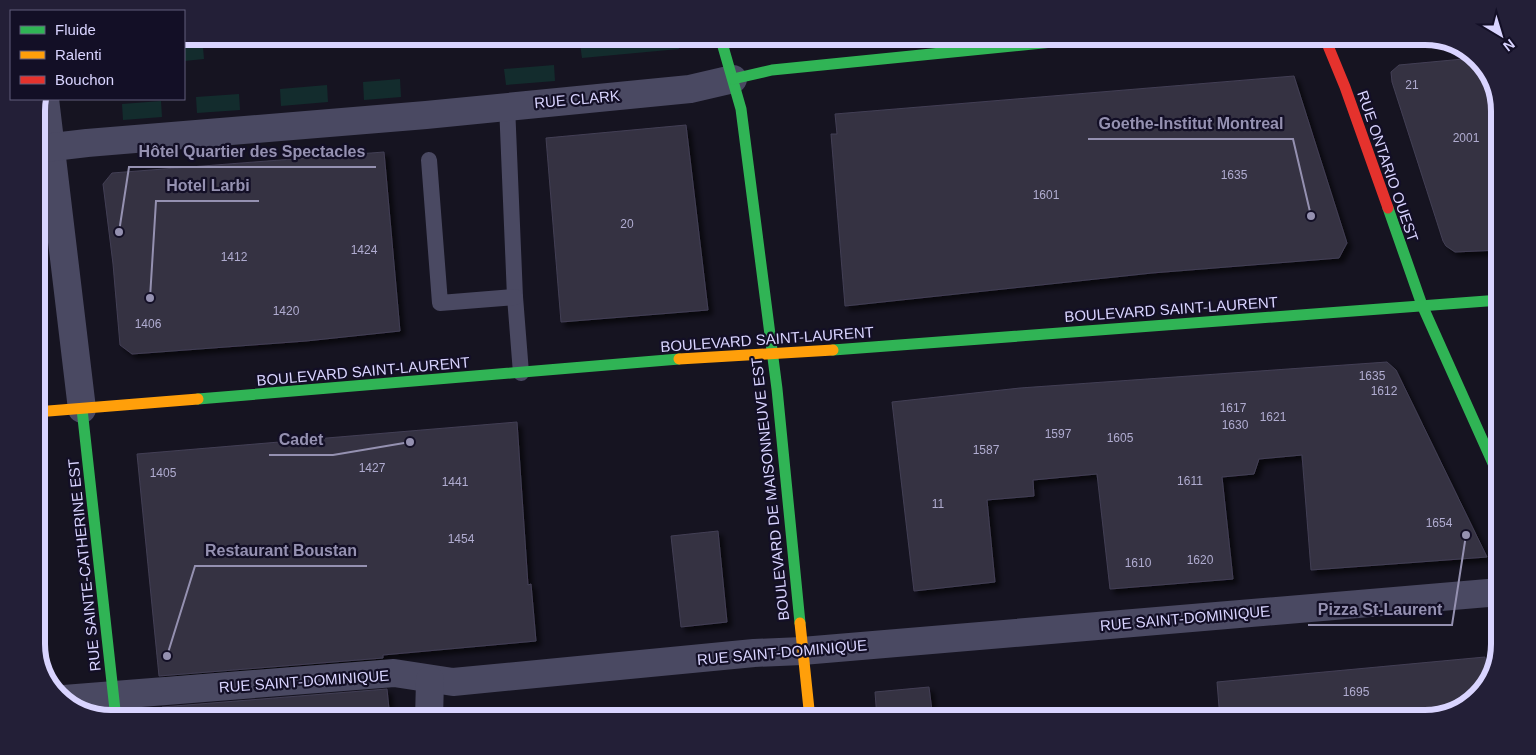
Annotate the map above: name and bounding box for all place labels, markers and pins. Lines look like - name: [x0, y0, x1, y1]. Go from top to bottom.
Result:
- callout: Goethe-Institut Montreal: [1088, 108, 1293, 139]
- callout: Hôtel Quartier des Spectacles: [129, 136, 376, 167]
- callout: Hotel Larbi: [156, 170, 259, 201]
- callout: Cadet: [269, 424, 333, 455]
- callout: Restaurant Boustan: [195, 535, 367, 566]
- callout: Pizza St-Laurent: [1308, 594, 1452, 625]

